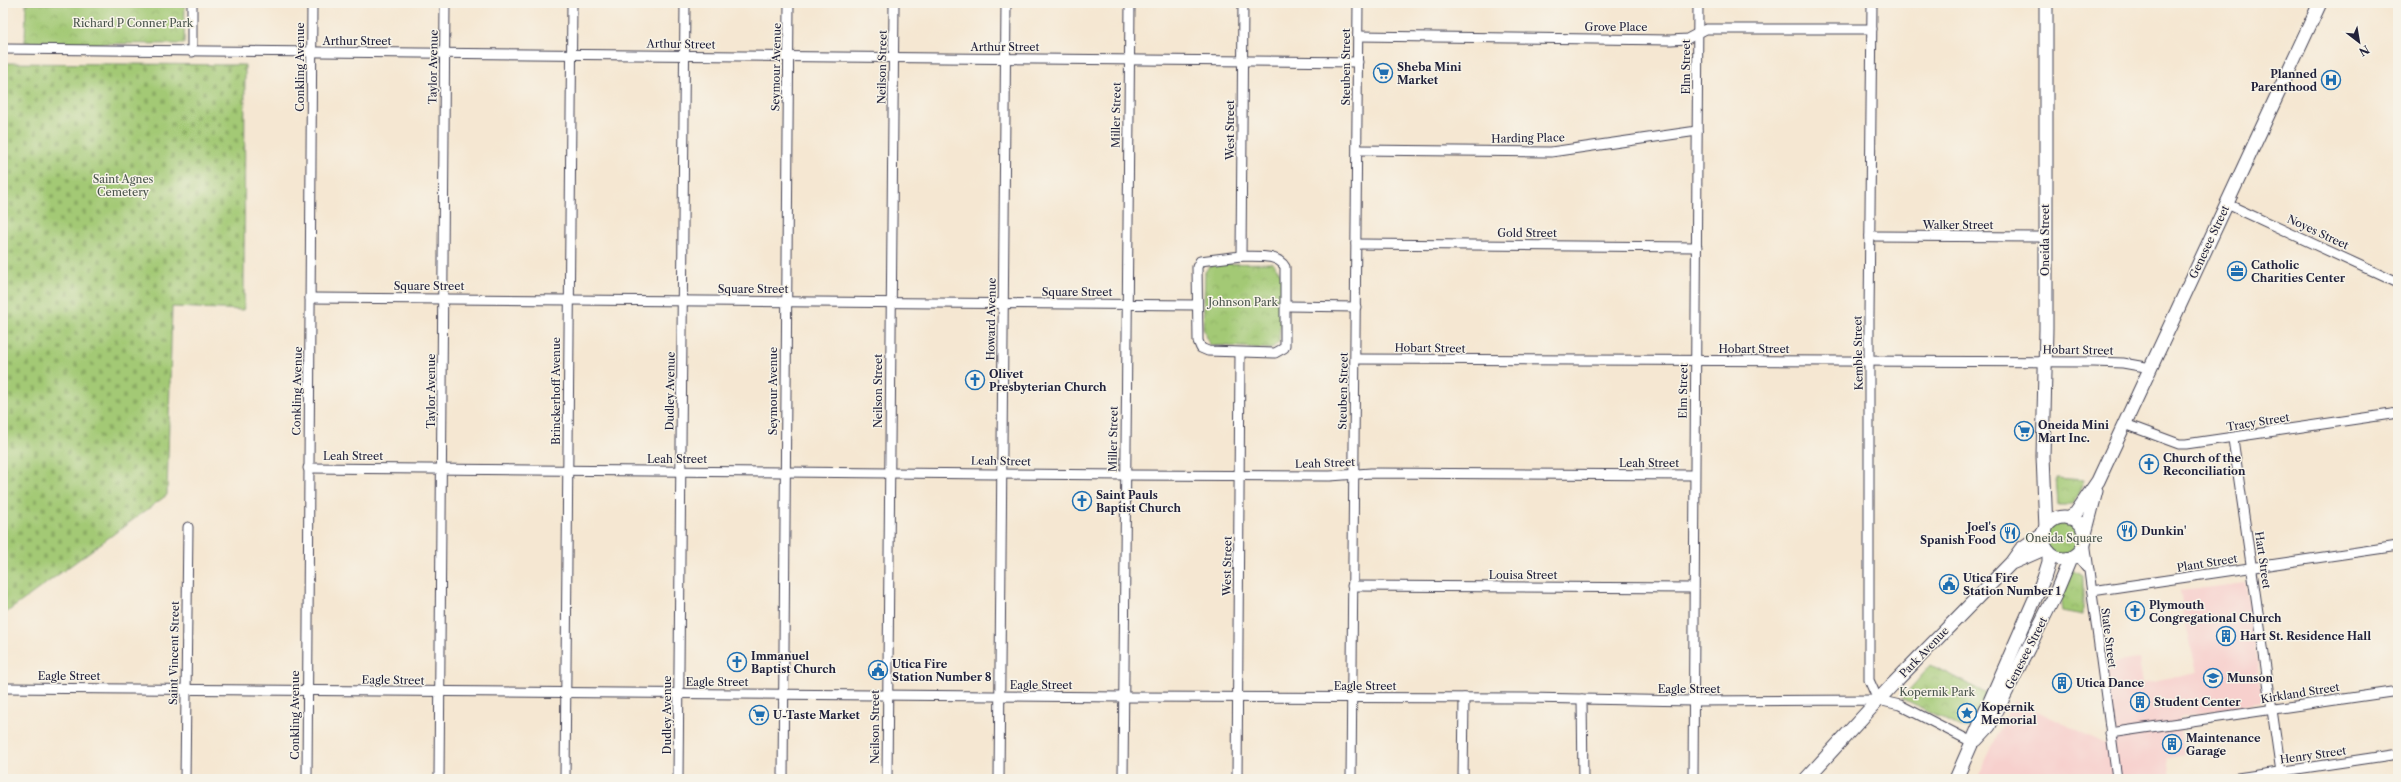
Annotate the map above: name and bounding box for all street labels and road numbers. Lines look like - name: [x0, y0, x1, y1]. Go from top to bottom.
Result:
- street label: Grove Place: [1585, 20, 1647, 34]
- street label: Conkling Avenue: [293, 22, 307, 112]
- street label: Seymour Avenue: [768, 23, 784, 111]
- street label: Steuben Street: [1339, 28, 1353, 106]
- street label: Taylor Avenue: [425, 29, 441, 105]
- street label: Neilson Street: [874, 30, 890, 104]
- street label: Arthur Street: [322, 34, 392, 48]
- street label: Arthur Street: [645, 36, 716, 52]
- street label: Elm Street: [1679, 39, 1693, 95]
- street label: Arthur Street: [970, 40, 1040, 54]
- street label: Miller Street: [1108, 82, 1124, 148]
- street label: West Street: [1223, 100, 1237, 161]
- street label: Harding Place: [1491, 130, 1565, 146]
- street label: Genesee Street: [2186, 203, 2232, 281]
- street label: Oneida Street: [2038, 204, 2052, 276]
- street label: Noyes Street: [2285, 212, 2351, 252]
- street label: Walker Street: [1922, 218, 1993, 232]
- street label: Gold Street: [1497, 226, 1557, 240]
- street label: Howard Avenue: [983, 277, 999, 361]
- street label: Square Street: [394, 279, 464, 293]
- street label: Square Street: [718, 282, 788, 296]
- street label: Square Street: [1042, 285, 1112, 299]
- street label: Kemble Street: [1850, 315, 1866, 391]
- street label: Brinckerhoff Avenue: [549, 337, 563, 445]
- street label: Hobart Street: [1394, 340, 1466, 356]
- street label: Hobart Street: [1719, 342, 1790, 356]
- street label: Hobart Street: [2042, 342, 2114, 358]
- street label: Conkling Avenue: [289, 346, 305, 436]
- street label: Seymour Avenue: [766, 347, 780, 435]
- street label: Dudley Avenue: [662, 351, 678, 431]
- street label: Steuben Street: [1335, 352, 1351, 430]
- street label: Taylor Avenue: [424, 354, 438, 428]
- street label: Neilson Street: [871, 354, 885, 428]
- street label: Elm Street: [1676, 363, 1690, 419]
- street label: Miller Street: [1105, 406, 1121, 472]
- street label: Tracy Street: [2226, 410, 2291, 434]
- street label: Leah Street: [323, 449, 383, 463]
- street label: Leah Street: [647, 452, 707, 466]
- street label: Leah Street: [971, 453, 1031, 469]
- street label: Leah Street: [1295, 455, 1355, 471]
- street label: Leah Street: [1619, 456, 1679, 470]
- street label: Hart Street: [2252, 530, 2274, 590]
- street label: West Street: [1219, 536, 1235, 597]
- street label: Plant Street: [2176, 551, 2238, 575]
- street label: Louisa Street: [1489, 568, 1557, 582]
- street label: Saint Vincent Street: [166, 601, 182, 705]
- street label: State Street: [2098, 607, 2120, 669]
- street label: Genesee Street: [2002, 614, 2050, 692]
- street label: Park Avenue: [1896, 624, 1952, 680]
- street label: Eagle Street: [38, 669, 100, 683]
- street label: Conkling Avenue: [288, 670, 302, 760]
- street label: Eagle Street: [362, 672, 425, 688]
- street label: Eagle Street: [686, 675, 748, 689]
- street label: Dudley Avenue: [660, 676, 674, 754]
- street label: Eagle Street: [1010, 678, 1072, 692]
- street label: Eagle Street: [1334, 679, 1396, 693]
- street label: Kirkland Street: [2260, 680, 2341, 706]
- street label: Eagle Street: [1658, 682, 1720, 696]
- street label: Neilson Street: [868, 690, 882, 764]
- street label: Henry Street: [2279, 743, 2347, 767]

